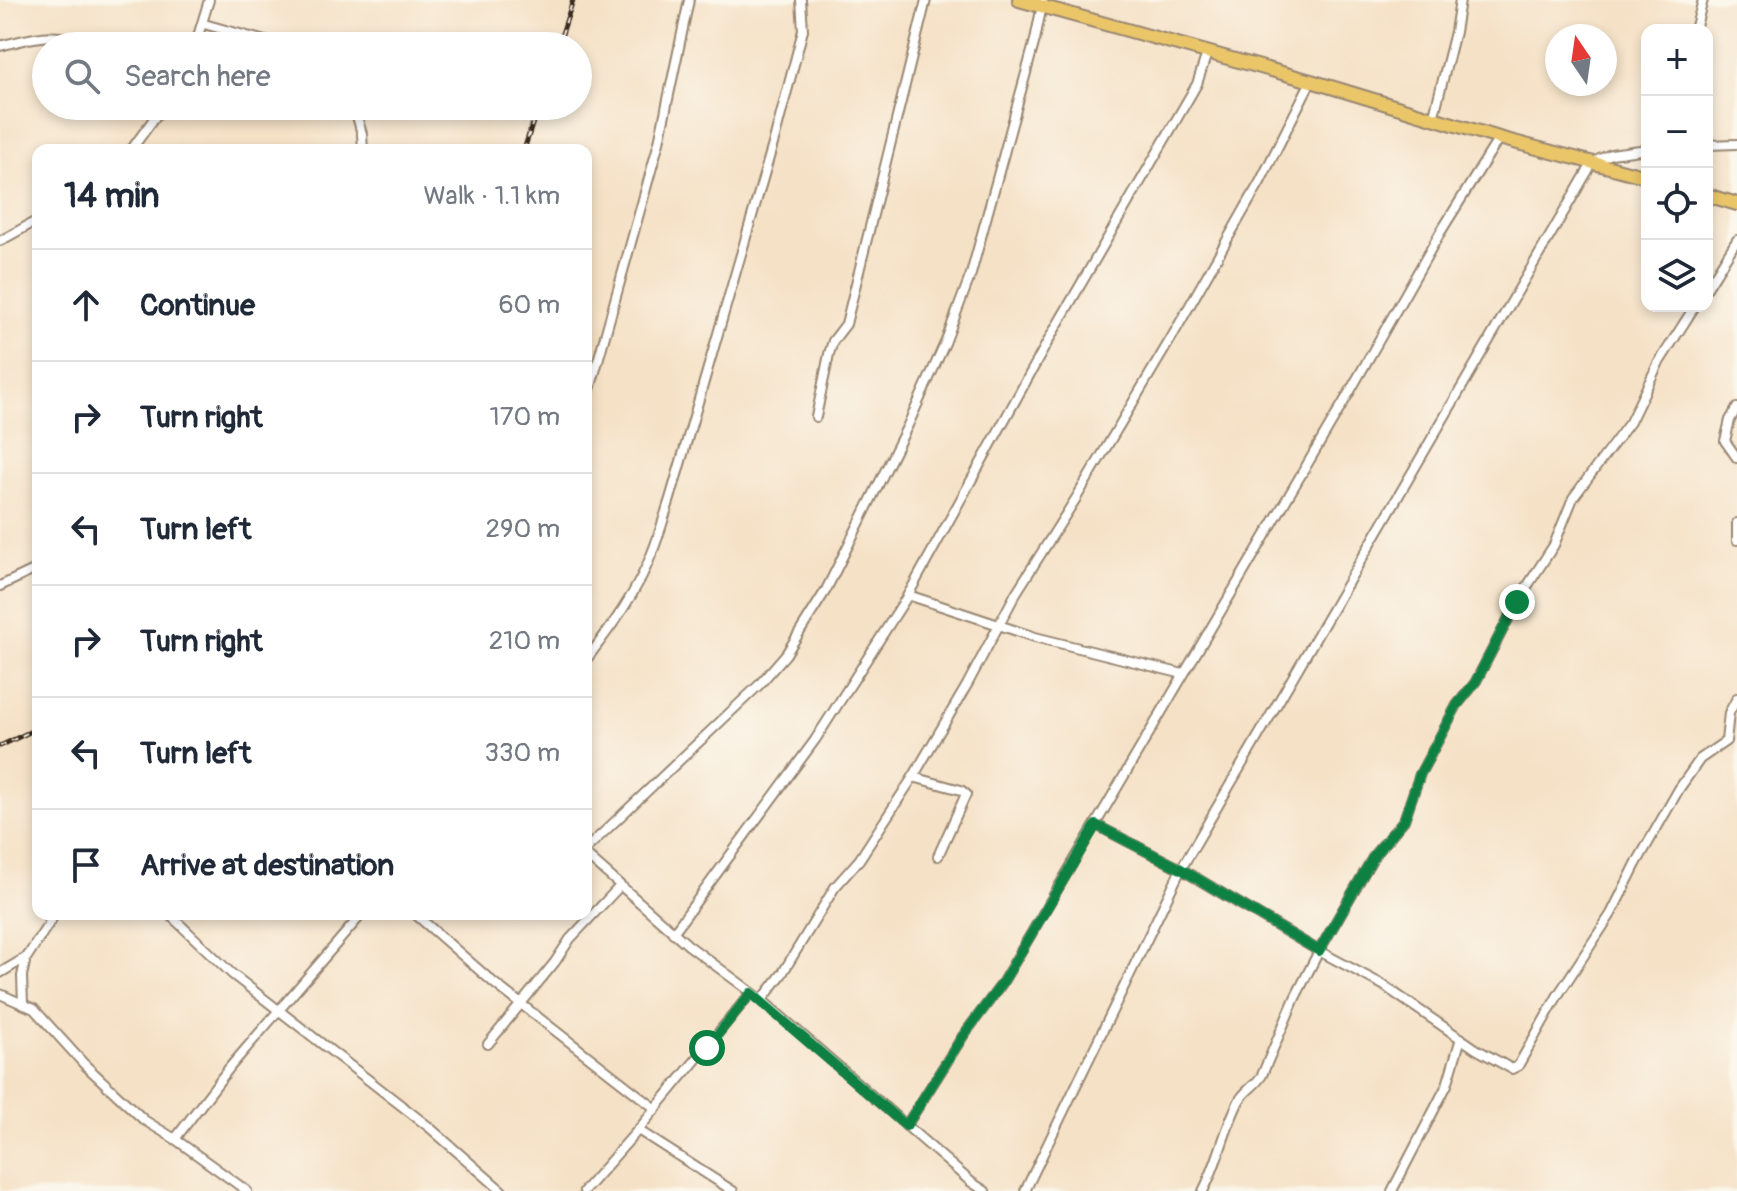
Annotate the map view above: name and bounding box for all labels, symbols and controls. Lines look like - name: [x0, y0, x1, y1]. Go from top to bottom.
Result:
- north arrow: [1545, 24, 1617, 96]
- map controls: [1641, 24, 1713, 312]
- button: +: [1641, 24, 1713, 96]
- search box: [32, 32, 592, 120]
- icon: search: [60, 54, 104, 98]
- text: Search here: [124, 58, 271, 95]
- button: −: [1641, 96, 1713, 168]
- button: locate: [1641, 168, 1713, 240]
- text: 14 min: [64, 175, 160, 218]
- text: Walk · 1.1 km: [423, 180, 560, 212]
- button: layers: [1641, 240, 1713, 312]
- icon: ahead: [64, 283, 108, 327]
- text: Continue: [140, 287, 255, 324]
- text: 60 m: [498, 289, 560, 321]
- icon: right: [64, 395, 108, 439]
- text: Turn right: [140, 399, 263, 436]
- text: 170 m: [490, 401, 560, 433]
- icon: left: [64, 507, 108, 551]
- text: Turn left: [140, 511, 251, 548]
- text: 290 m: [486, 513, 560, 545]
- route end: [1499, 584, 1535, 620]
- icon: right: [64, 619, 108, 663]
- text: Turn right: [140, 623, 263, 660]
- text: 210 m: [489, 625, 560, 657]
- icon: left: [64, 731, 108, 775]
- text: Turn left: [140, 735, 251, 772]
- text: 330 m: [484, 737, 560, 769]
- icon: arrive: [64, 843, 108, 887]
- text: Arrive at destination: [140, 847, 394, 884]
- route start: [689, 1030, 725, 1066]

